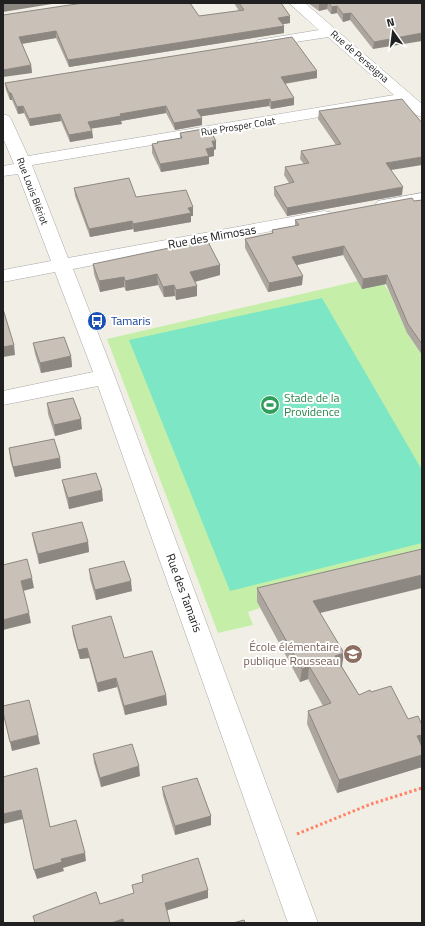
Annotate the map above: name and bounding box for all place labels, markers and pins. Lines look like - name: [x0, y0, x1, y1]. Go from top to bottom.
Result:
- bus stop icon: Tamaris: [86, 310, 108, 332]
- place label: Tamaris: [111, 311, 151, 330]
- place label: Stade de la Providence: [284, 388, 340, 421]
- sports icon: Stade de la Providence: [259, 394, 281, 416]
- place label: École élémentaire publique Rousseau: [244, 637, 339, 670]
- school or university icon: École élémentaire publique Rousseau: [342, 643, 364, 665]

